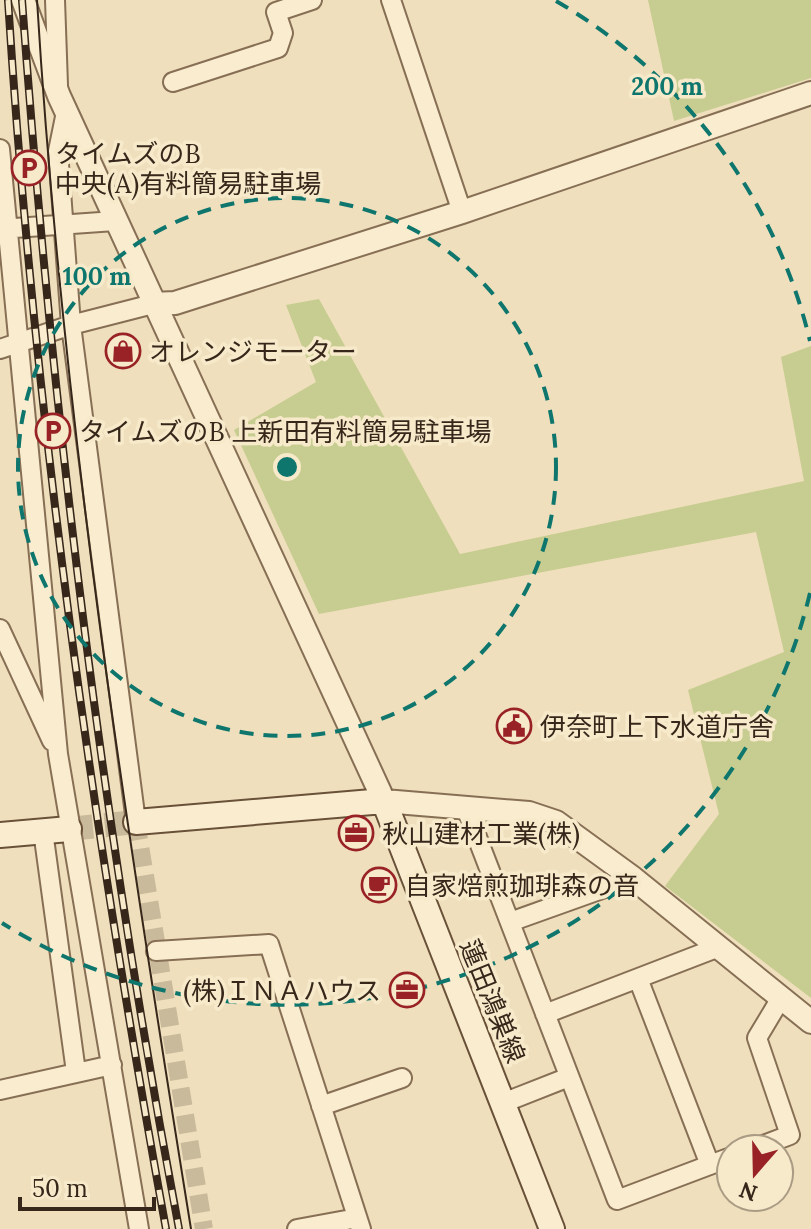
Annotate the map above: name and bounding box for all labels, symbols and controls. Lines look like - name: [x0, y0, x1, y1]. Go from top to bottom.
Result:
- text: 200 m: [631, 71, 703, 102]
- place label: タイムズのB 中央(A)有料簡易駐車場: [55, 137, 321, 201]
- parking icon: タイムズのB 中央(A)有料簡易駐車場: [10, 149, 48, 187]
- text: 100 m: [63, 261, 131, 292]
- shop icon: オレンジモーター: [104, 332, 142, 370]
- place label: オレンジモーター: [149, 335, 357, 368]
- parking icon: タイムズのB 上新田有料簡易駐車場: [34, 412, 72, 450]
- place label: タイムズのB 上新田有料簡易駐車場: [79, 415, 492, 448]
- centre of rings: [273, 453, 301, 481]
- public building icon: 伊奈町上下水道庁舎: [495, 707, 533, 745]
- place label: 伊奈町上下水道庁舎: [540, 710, 774, 743]
- office icon: 秋山建材工業(株): [337, 814, 375, 852]
- place label: 秋山建材工業(株): [382, 817, 580, 851]
- cafe icon: 自家焙煎珈琲森の音: [360, 866, 398, 904]
- place label: 自家焙煎珈琲森の音: [405, 869, 639, 902]
- street label: 蓮田鴻巣線: [453, 935, 533, 1067]
- office icon: (株)ＩＮＡハウス: [388, 971, 426, 1009]
- place label: (株)ＩＮＡハウス: [183, 974, 381, 1008]
- north arrow: [715, 1133, 795, 1213]
- scale bar: [20, 1161, 154, 1211]
- text: 50 m: [32, 1173, 88, 1204]
- text: N: [735, 1176, 761, 1208]

